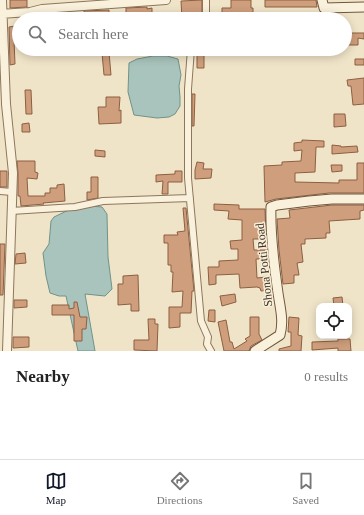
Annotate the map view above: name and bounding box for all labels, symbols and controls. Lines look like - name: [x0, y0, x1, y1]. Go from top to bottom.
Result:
- search box: [12, 12, 352, 56]
- icon: search: [26, 23, 48, 45]
- text: Search here: [58, 26, 128, 42]
- street label: Shona Potti Road: [253, 222, 275, 308]
- map controls: [316, 303, 352, 339]
- button: locate: [316, 303, 352, 339]
- text: Nearby: [16, 367, 70, 386]
- text: 0 results: [304, 369, 348, 384]
- tab: Map: [45, 470, 67, 506]
- tab: Directions: [157, 470, 202, 506]
- tab: Saved: [292, 470, 319, 506]

